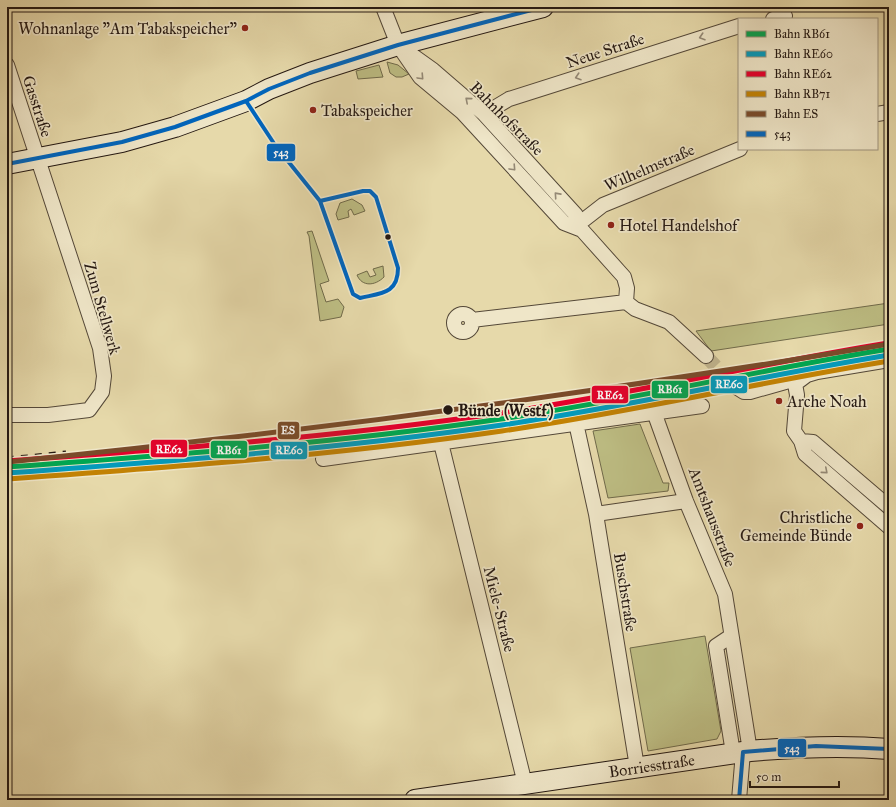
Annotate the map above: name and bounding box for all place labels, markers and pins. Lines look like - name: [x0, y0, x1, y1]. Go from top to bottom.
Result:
- place label: Wohnanlage "Am Tabakspeicher": [18, 19, 237, 39]
- marker: Wohnanlage "Am Tabakspeicher": [240, 23, 250, 33]
- place label: Tabakspeicher: [321, 101, 413, 120]
- marker: Tabakspeicher: [308, 105, 318, 115]
- place label: Hotel Handelshof: [619, 216, 740, 235]
- marker: Hotel Handelshof: [606, 220, 616, 230]
- unlabelled marker: [383, 232, 393, 242]
- place label: Arche Noah: [786, 392, 867, 411]
- marker: Arche Noah: [774, 396, 784, 406]
- place label: Bünde (Westf): [458, 401, 554, 421]
- marker: Bünde (Westf): [441, 403, 455, 417]
- place label: Christliche Gemeinde Bünde: [740, 508, 852, 545]
- marker: Christliche Gemeinde Bünde: [855, 521, 865, 531]

